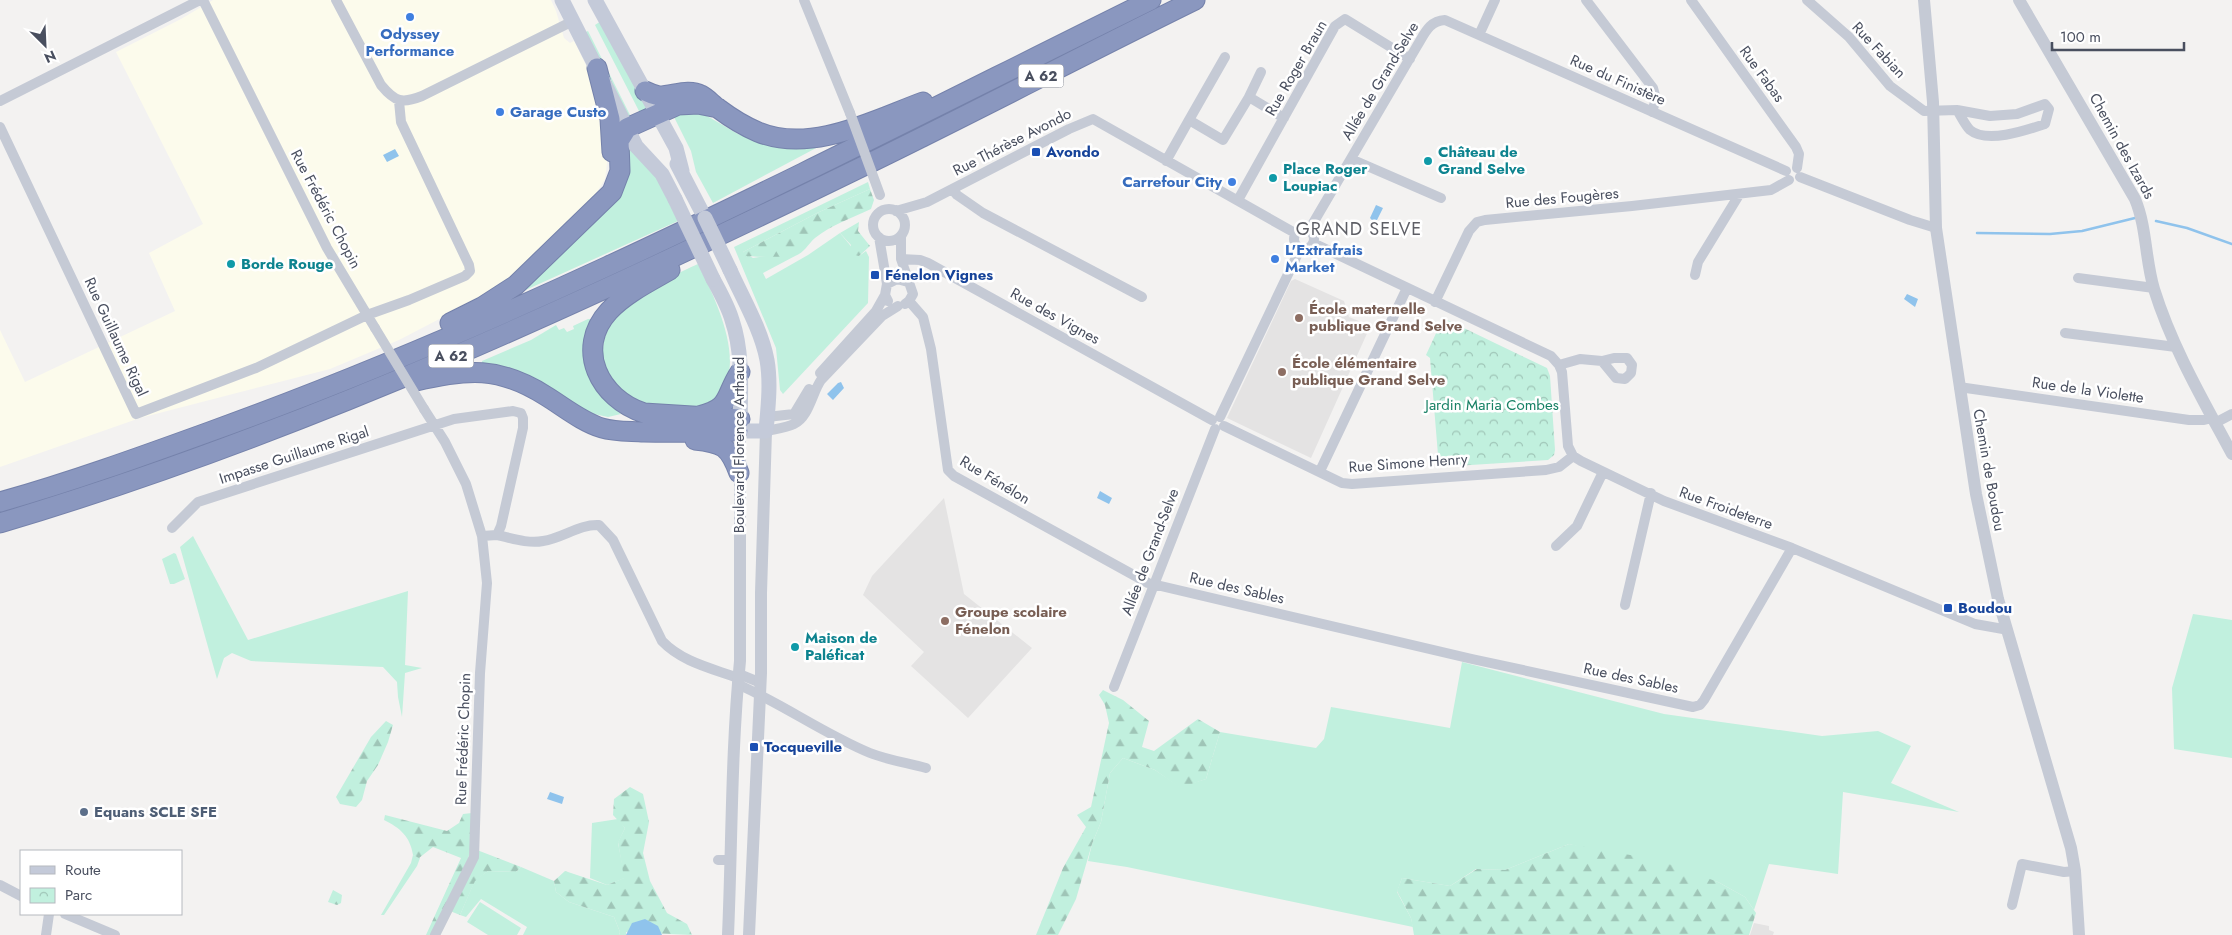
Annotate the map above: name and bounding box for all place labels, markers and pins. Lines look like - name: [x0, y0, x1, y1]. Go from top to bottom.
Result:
- marker: Odyssey Performance: [404, 11, 416, 23]
- place label: Odyssey Performance: [366, 23, 455, 62]
- place label: Garage Custo: [510, 101, 607, 123]
- marker: Garage Custo: [494, 106, 506, 118]
- place label: Château de Grand Selve: [1438, 141, 1526, 180]
- place label: Avondo: [1046, 143, 1100, 161]
- marker: Avondo: [1030, 146, 1042, 158]
- marker: Château de Grand Selve: [1422, 155, 1434, 167]
- place label: Place Roger Loupiac: [1283, 158, 1368, 197]
- place label: Carrefour City: [1122, 171, 1222, 193]
- marker: Place Roger Loupiac: [1267, 172, 1279, 184]
- marker: Carrefour City: [1226, 176, 1238, 188]
- place label: L'Extrafrais Market: [1285, 239, 1363, 278]
- place label: Borde Rouge: [241, 253, 334, 275]
- marker: L'Extrafrais Market: [1269, 253, 1281, 265]
- marker: Borde Rouge: [225, 258, 237, 270]
- place label: Fénelon Vignes: [885, 264, 993, 286]
- marker: Fénelon Vignes: [869, 269, 881, 281]
- place label: École maternelle publique Grand Selve: [1309, 298, 1463, 337]
- marker: École maternelle publique Grand Selve: [1293, 312, 1305, 324]
- place label: École élémentaire publique Grand Selve: [1292, 352, 1446, 391]
- marker: École élémentaire publique Grand Selve: [1276, 366, 1288, 378]
- place label: Boudou: [1958, 597, 2012, 619]
- place label: Groupe scolaire Fénelon: [955, 601, 1067, 640]
- marker: Boudou: [1942, 602, 1954, 614]
- marker: Groupe scolaire Fénelon: [939, 615, 951, 627]
- place label: Maison de Paléficat: [805, 627, 878, 666]
- marker: Maison de Paléficat: [789, 641, 801, 653]
- place label: Tocqueville: [764, 736, 843, 758]
- marker: Tocqueville: [748, 741, 760, 753]
- place label: Equans SCLE SFE: [94, 801, 217, 823]
- marker: Equans SCLE SFE: [78, 806, 90, 818]

